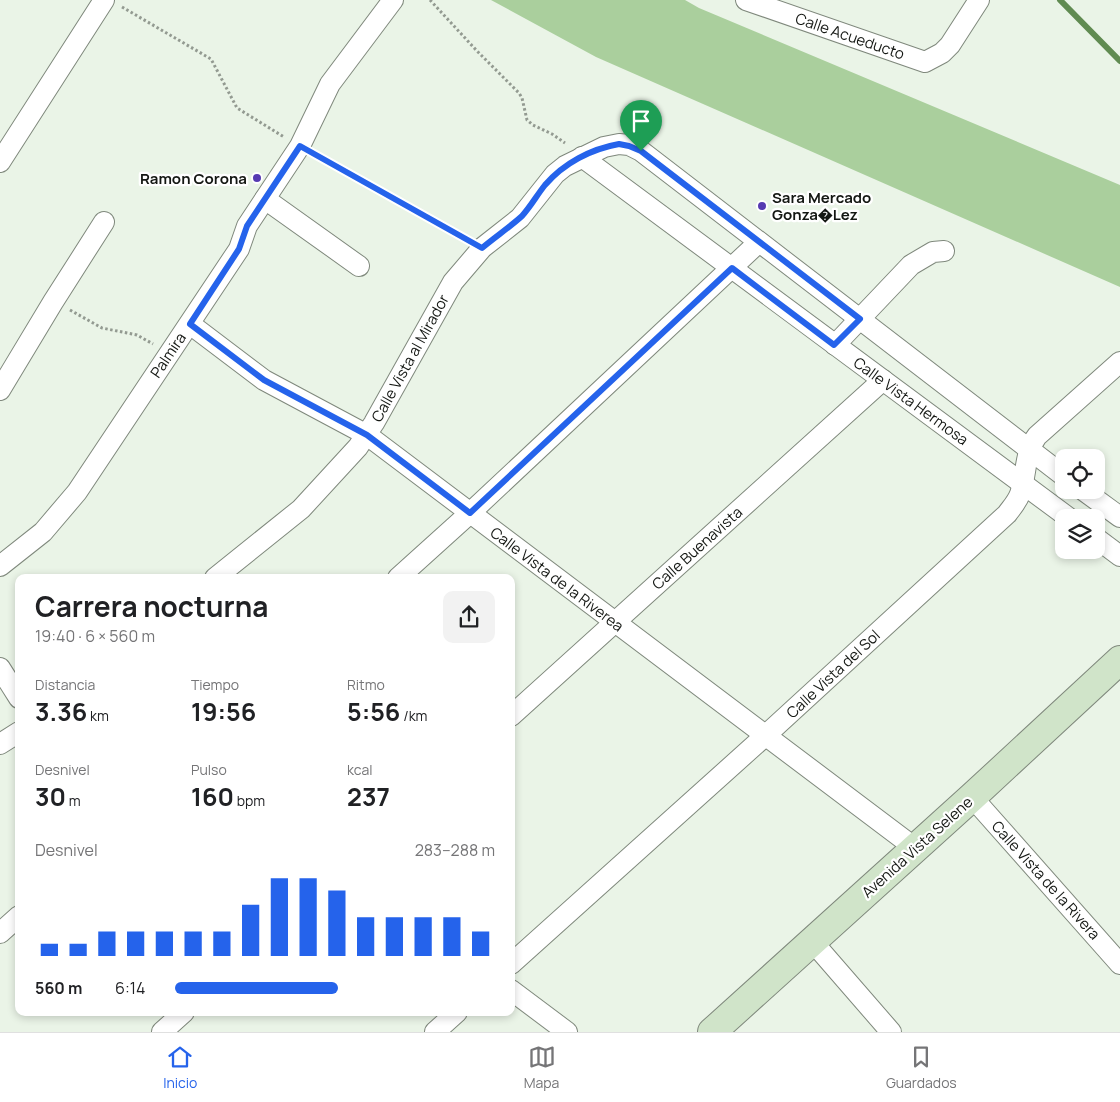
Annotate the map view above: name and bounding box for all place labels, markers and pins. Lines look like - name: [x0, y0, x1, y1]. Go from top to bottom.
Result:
- pin: [620, 100, 662, 151]
- place label: Ramon Corona: [140, 168, 247, 189]
- marker: Ramon Corona: [251, 172, 263, 184]
- place label: Sara Mercado Gonza�Lez: [772, 187, 871, 225]
- marker: Sara Mercado Gonza�Lez: [756, 200, 768, 212]

